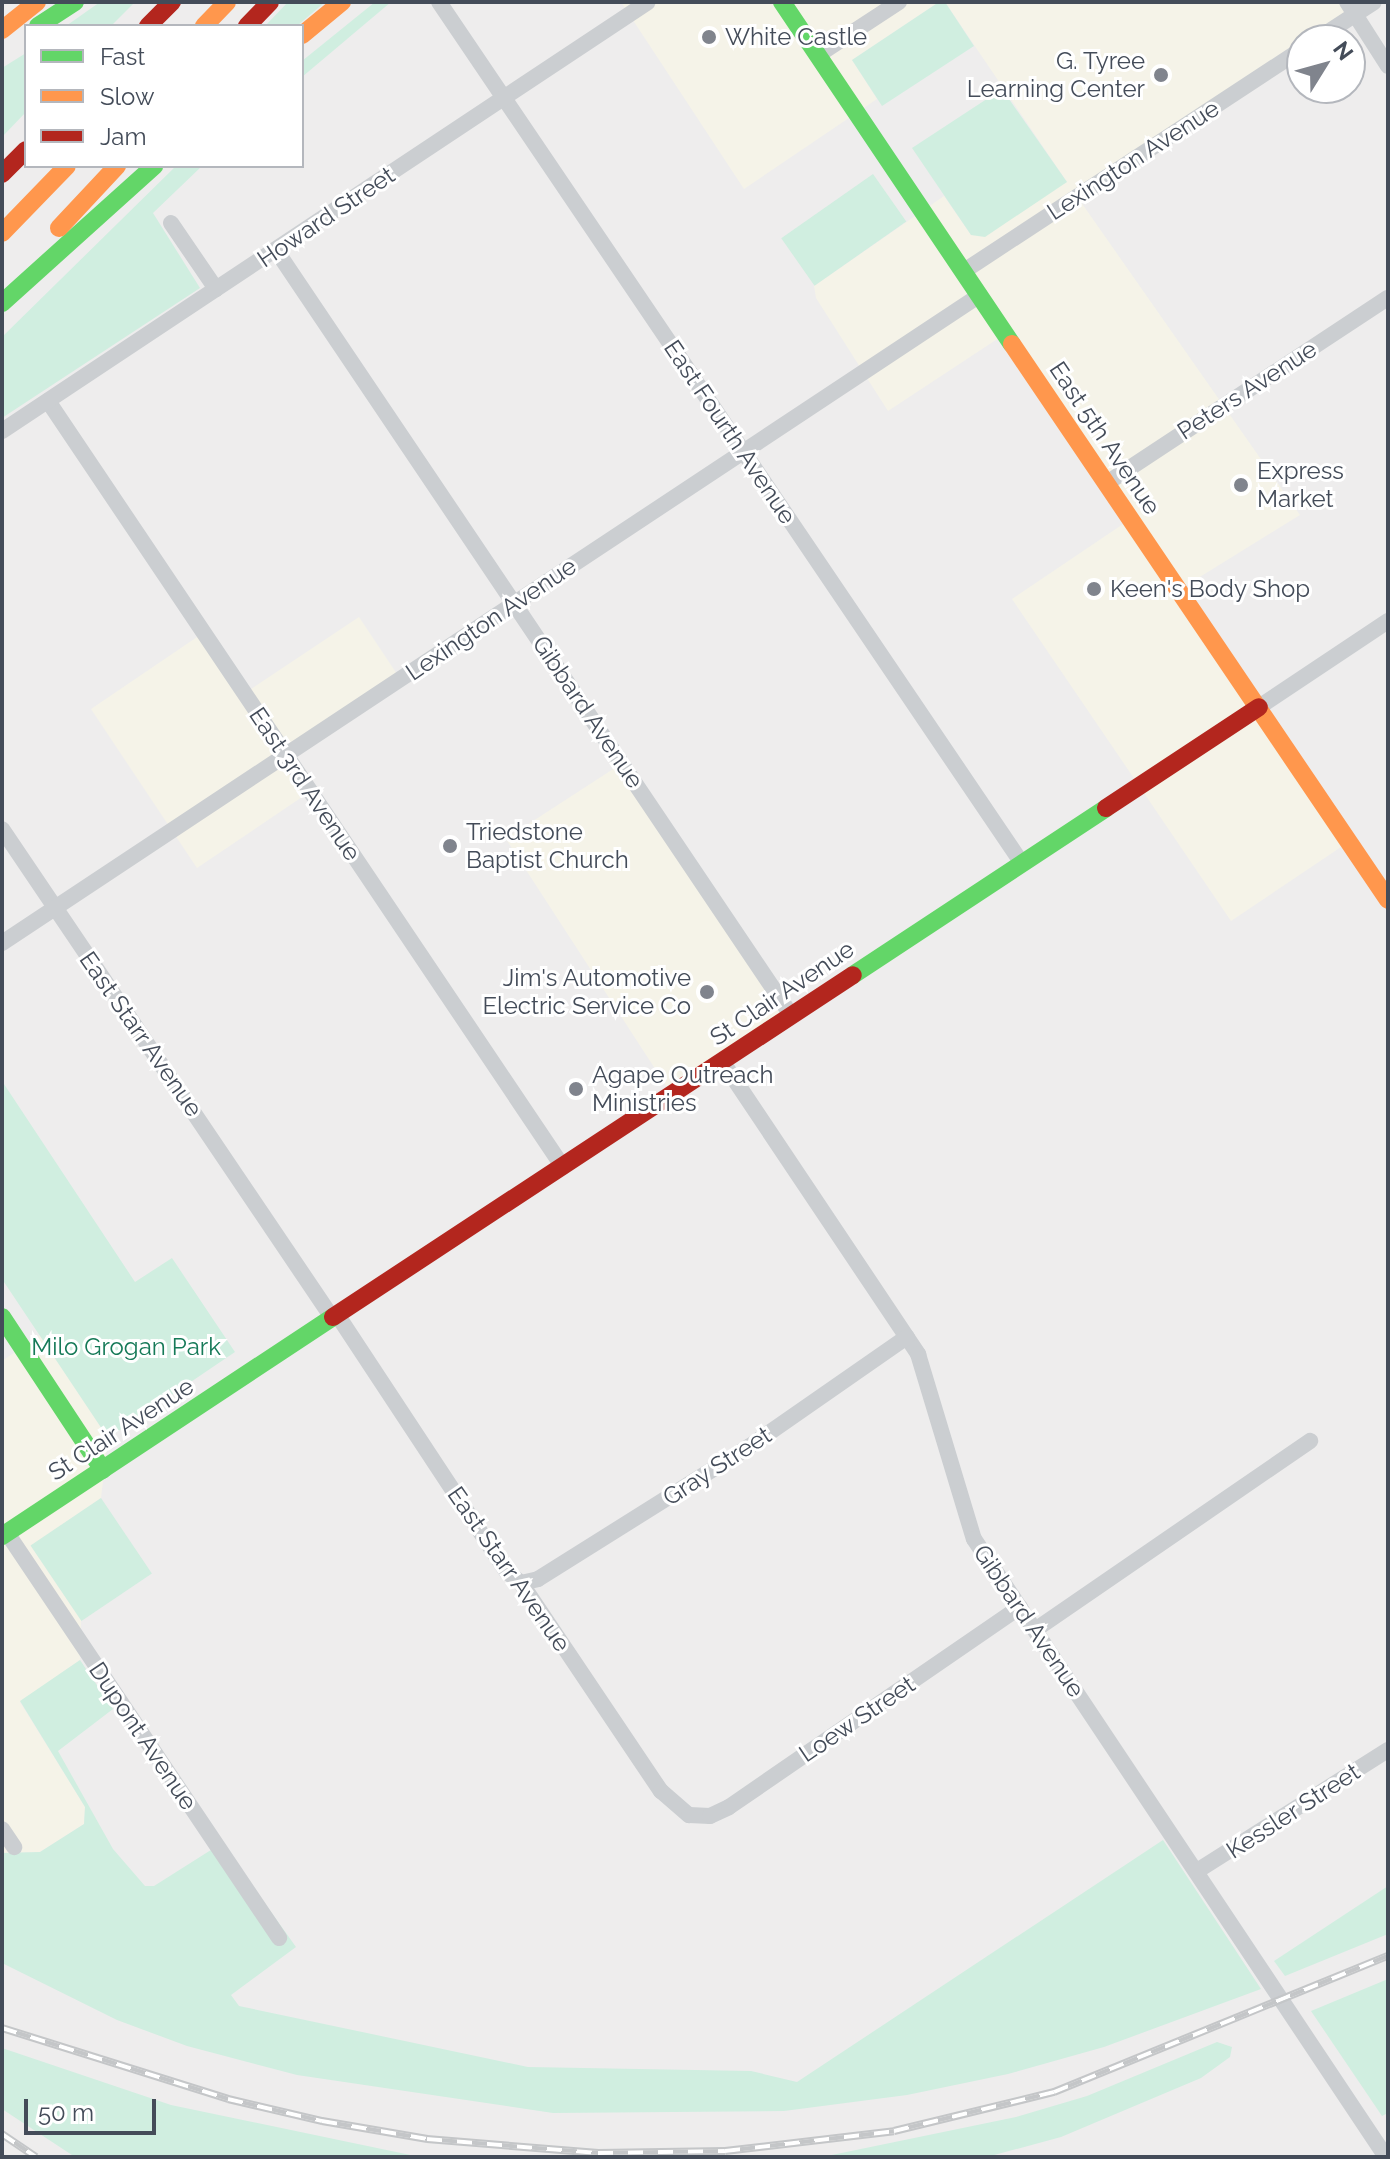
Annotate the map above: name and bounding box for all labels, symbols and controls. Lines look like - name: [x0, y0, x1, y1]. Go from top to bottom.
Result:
- place label: White Castle: [725, 23, 867, 51]
- legend: [24, 24, 304, 168]
- north arrow: [1286, 24, 1366, 104]
- marker: White Castle: [700, 28, 718, 46]
- text: N: [1328, 36, 1359, 65]
- text: Fast: [100, 42, 145, 71]
- place label: G. Tyree Learning Center: [967, 47, 1145, 103]
- marker: G. Tyree Learning Center: [1152, 66, 1170, 84]
- text: Slow: [100, 82, 154, 111]
- street label: Lexington Avenue: [1041, 93, 1225, 227]
- text: Jam: [100, 122, 146, 151]
- street label: Howard Street: [252, 161, 400, 273]
- street label: East Fourth Avenue: [658, 334, 802, 530]
- street label: Peters Avenue: [1172, 334, 1322, 446]
- street label: East 5th Avenue: [1043, 356, 1167, 520]
- place label: Express Market: [1257, 457, 1344, 513]
- marker: Express Market: [1232, 476, 1250, 494]
- street label: Lexington Avenue: [400, 551, 582, 687]
- place label: Keen's Body Shop: [1110, 575, 1311, 603]
- marker: Keen's Body Shop: [1085, 580, 1103, 598]
- street label: Gibbard Avenue: [526, 630, 650, 794]
- street label: East 3rd Avenue: [243, 702, 367, 866]
- place label: Triedstone Baptist Church: [466, 818, 629, 874]
- marker: Triedstone Baptist Church: [441, 837, 459, 855]
- street label: St Clair Avenue: [704, 934, 860, 1052]
- street label: East Starr Avenue: [73, 945, 209, 1123]
- place label: Jim's Automotive Electric Service Co: [482, 964, 691, 1020]
- marker: Jim's Automotive Electric Service Co: [698, 983, 716, 1001]
- place label: Agape Outreach Ministries: [592, 1061, 773, 1117]
- marker: Agape Outreach Ministries: [567, 1080, 585, 1098]
- park label: Milo Grogan Park: [31, 1333, 221, 1361]
- street label: St Clair Avenue: [42, 1371, 200, 1487]
- street label: Gray Street: [657, 1420, 777, 1512]
- street label: East Starr Avenue: [441, 1480, 577, 1658]
- street label: Gibbard Avenue: [967, 1539, 1091, 1703]
- street label: Dupont Avenue: [83, 1656, 203, 1816]
- street label: Loew Street: [793, 1670, 921, 1768]
- street label: Kessler Street: [1221, 1757, 1365, 1865]
- scale bar: [28, 2083, 160, 2133]
- text: 50 m: [38, 2098, 94, 2127]

